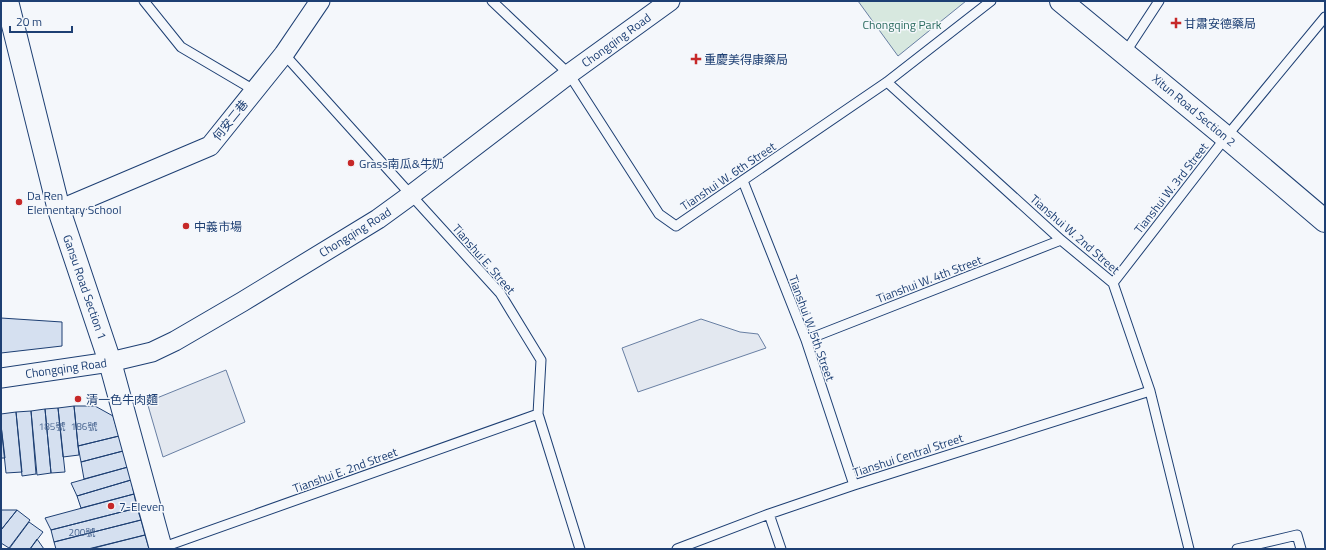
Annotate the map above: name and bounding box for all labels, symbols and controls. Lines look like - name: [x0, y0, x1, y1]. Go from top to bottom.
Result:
- scale bar: [10, 8, 72, 34]
- street label: Chongqing Road: [577, 8, 655, 72]
- text: 20 m: [16, 12, 42, 31]
- place label: 甘肅安德藥局: [1184, 14, 1256, 33]
- park label: Chongqing Park: [862, 15, 942, 34]
- marker: 甘肅安德藥局: [1171, 18, 1181, 28]
- place label: 重慶美得康藥局: [704, 50, 788, 69]
- marker: 重慶美得康藥局: [691, 54, 701, 64]
- street label: Xitun Road Section 2: [1148, 69, 1240, 151]
- street label: 何安二巷: [208, 95, 252, 145]
- street label: Tianshui W. 6th Street: [676, 137, 780, 215]
- street label: Tianshui W. 3rd Street: [1129, 138, 1213, 238]
- place label: Grass南瓜&牛奶: [359, 154, 444, 173]
- marker: Grass南瓜&牛奶: [346, 158, 356, 168]
- place label: Da Ren Elementary School: [27, 186, 121, 219]
- street label: Tianshui W. 2nd Street: [1026, 190, 1125, 279]
- marker: Da Ren Elementary School: [14, 197, 24, 207]
- street label: Chongqing Road: [315, 202, 395, 262]
- place label: 中義市場: [194, 217, 242, 236]
- street label: Tianshui E. Street: [448, 220, 521, 299]
- marker: 中義市場: [181, 221, 191, 231]
- street label: Gansu Road Section 1: [58, 232, 112, 342]
- street label: Tianshui W. 4th Street: [874, 250, 985, 308]
- street label: Tianshui W. 5th Street: [784, 272, 840, 384]
- street label: Chongqing Road: [24, 353, 108, 383]
- place label: 清一色牛肉麵: [86, 390, 158, 409]
- marker: 清一色牛肉麵: [73, 394, 83, 404]
- house number: 185號: [39, 419, 65, 434]
- house number: 186號: [71, 419, 97, 434]
- street label: Tianshui Central Street: [851, 428, 966, 482]
- street label: Tianshui E. 2nd Street: [290, 442, 401, 498]
- place label: 7-Eleven: [119, 497, 165, 516]
- marker: 7-Eleven: [106, 501, 116, 511]
- house number: 200號: [69, 525, 95, 540]

